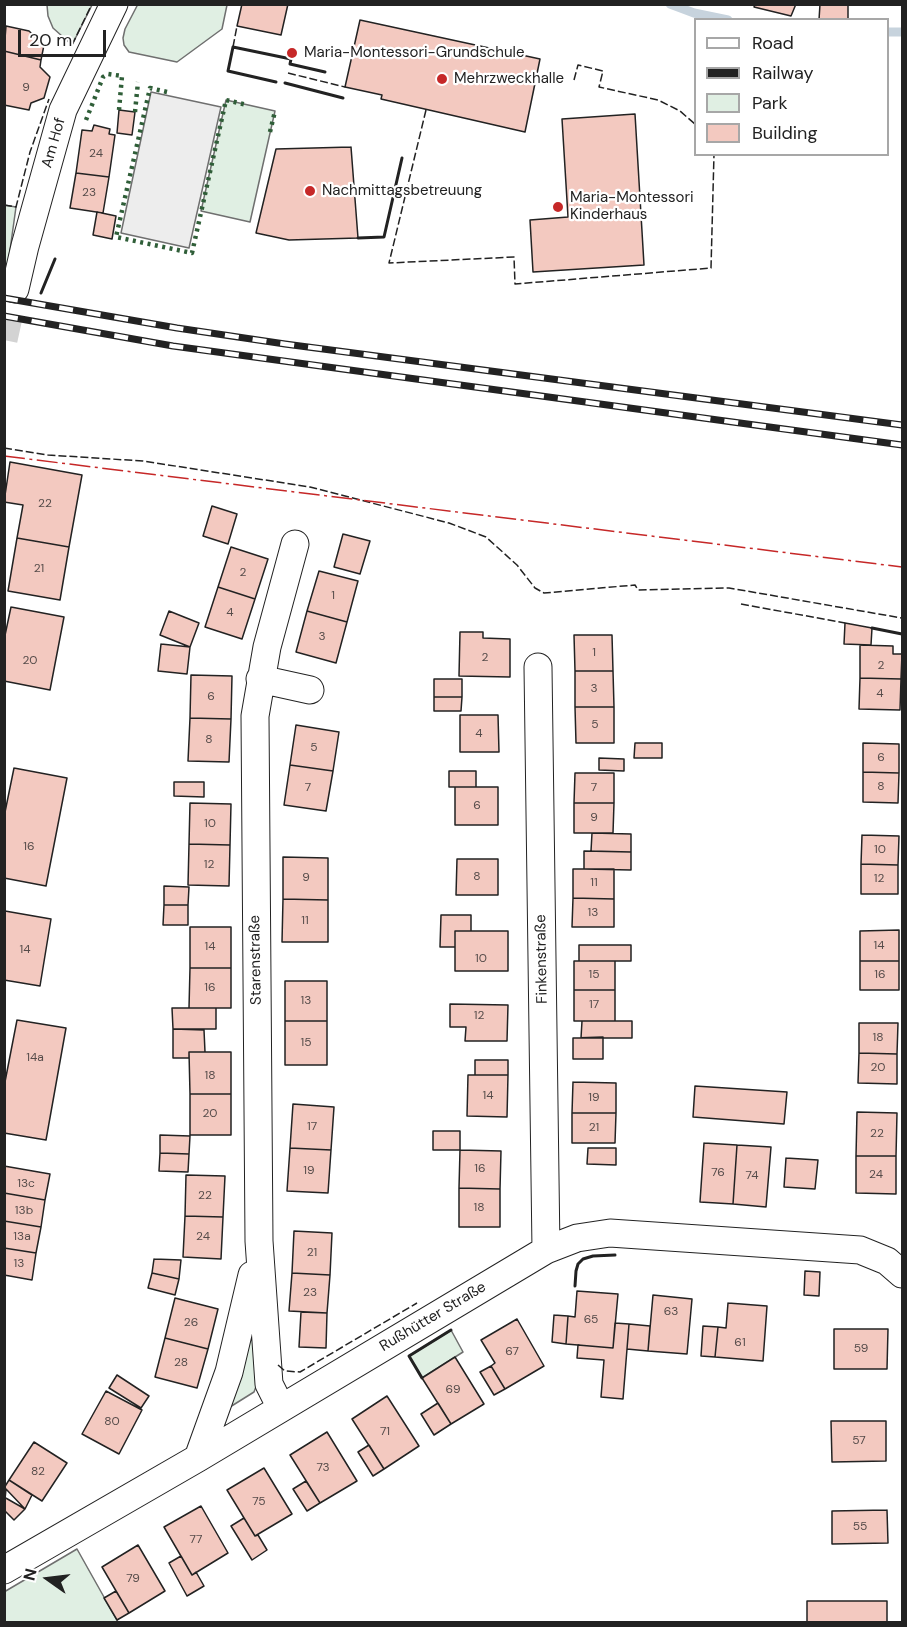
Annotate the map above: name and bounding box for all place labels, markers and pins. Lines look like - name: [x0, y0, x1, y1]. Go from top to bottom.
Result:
- place label: Maria-Montessori-Grundschule: [304, 44, 524, 62]
- marker: Maria-Montessori-Grundschule: [285, 46, 299, 60]
- place label: Mehrzweckhalle: [454, 70, 564, 88]
- marker: Mehrzweckhalle: [435, 72, 449, 86]
- place label: Nachmittagsbetreuung: [322, 182, 482, 200]
- marker: Nachmittagsbetreuung: [303, 184, 317, 198]
- place label: Maria-Montessori Kinderhaus: [570, 189, 694, 224]
- marker: Maria-Montessori Kinderhaus: [551, 200, 565, 214]

